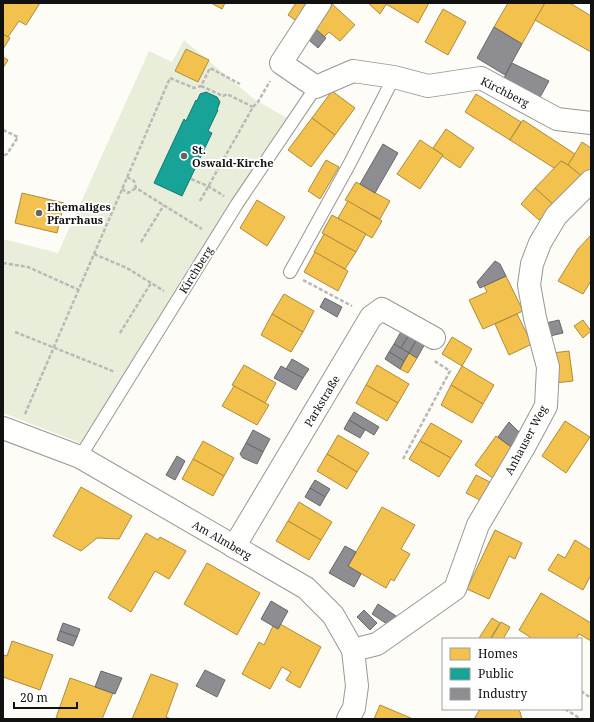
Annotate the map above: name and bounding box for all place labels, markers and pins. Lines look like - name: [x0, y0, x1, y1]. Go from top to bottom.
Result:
- place label: St. Oswald-Kirche: [192, 142, 274, 170]
- marker: St. Oswald-Kirche: [179, 151, 189, 161]
- place label: Ehemaliges Pfarrhaus: [47, 199, 111, 227]
- marker: Ehemaliges Pfarrhaus: [34, 208, 44, 218]

